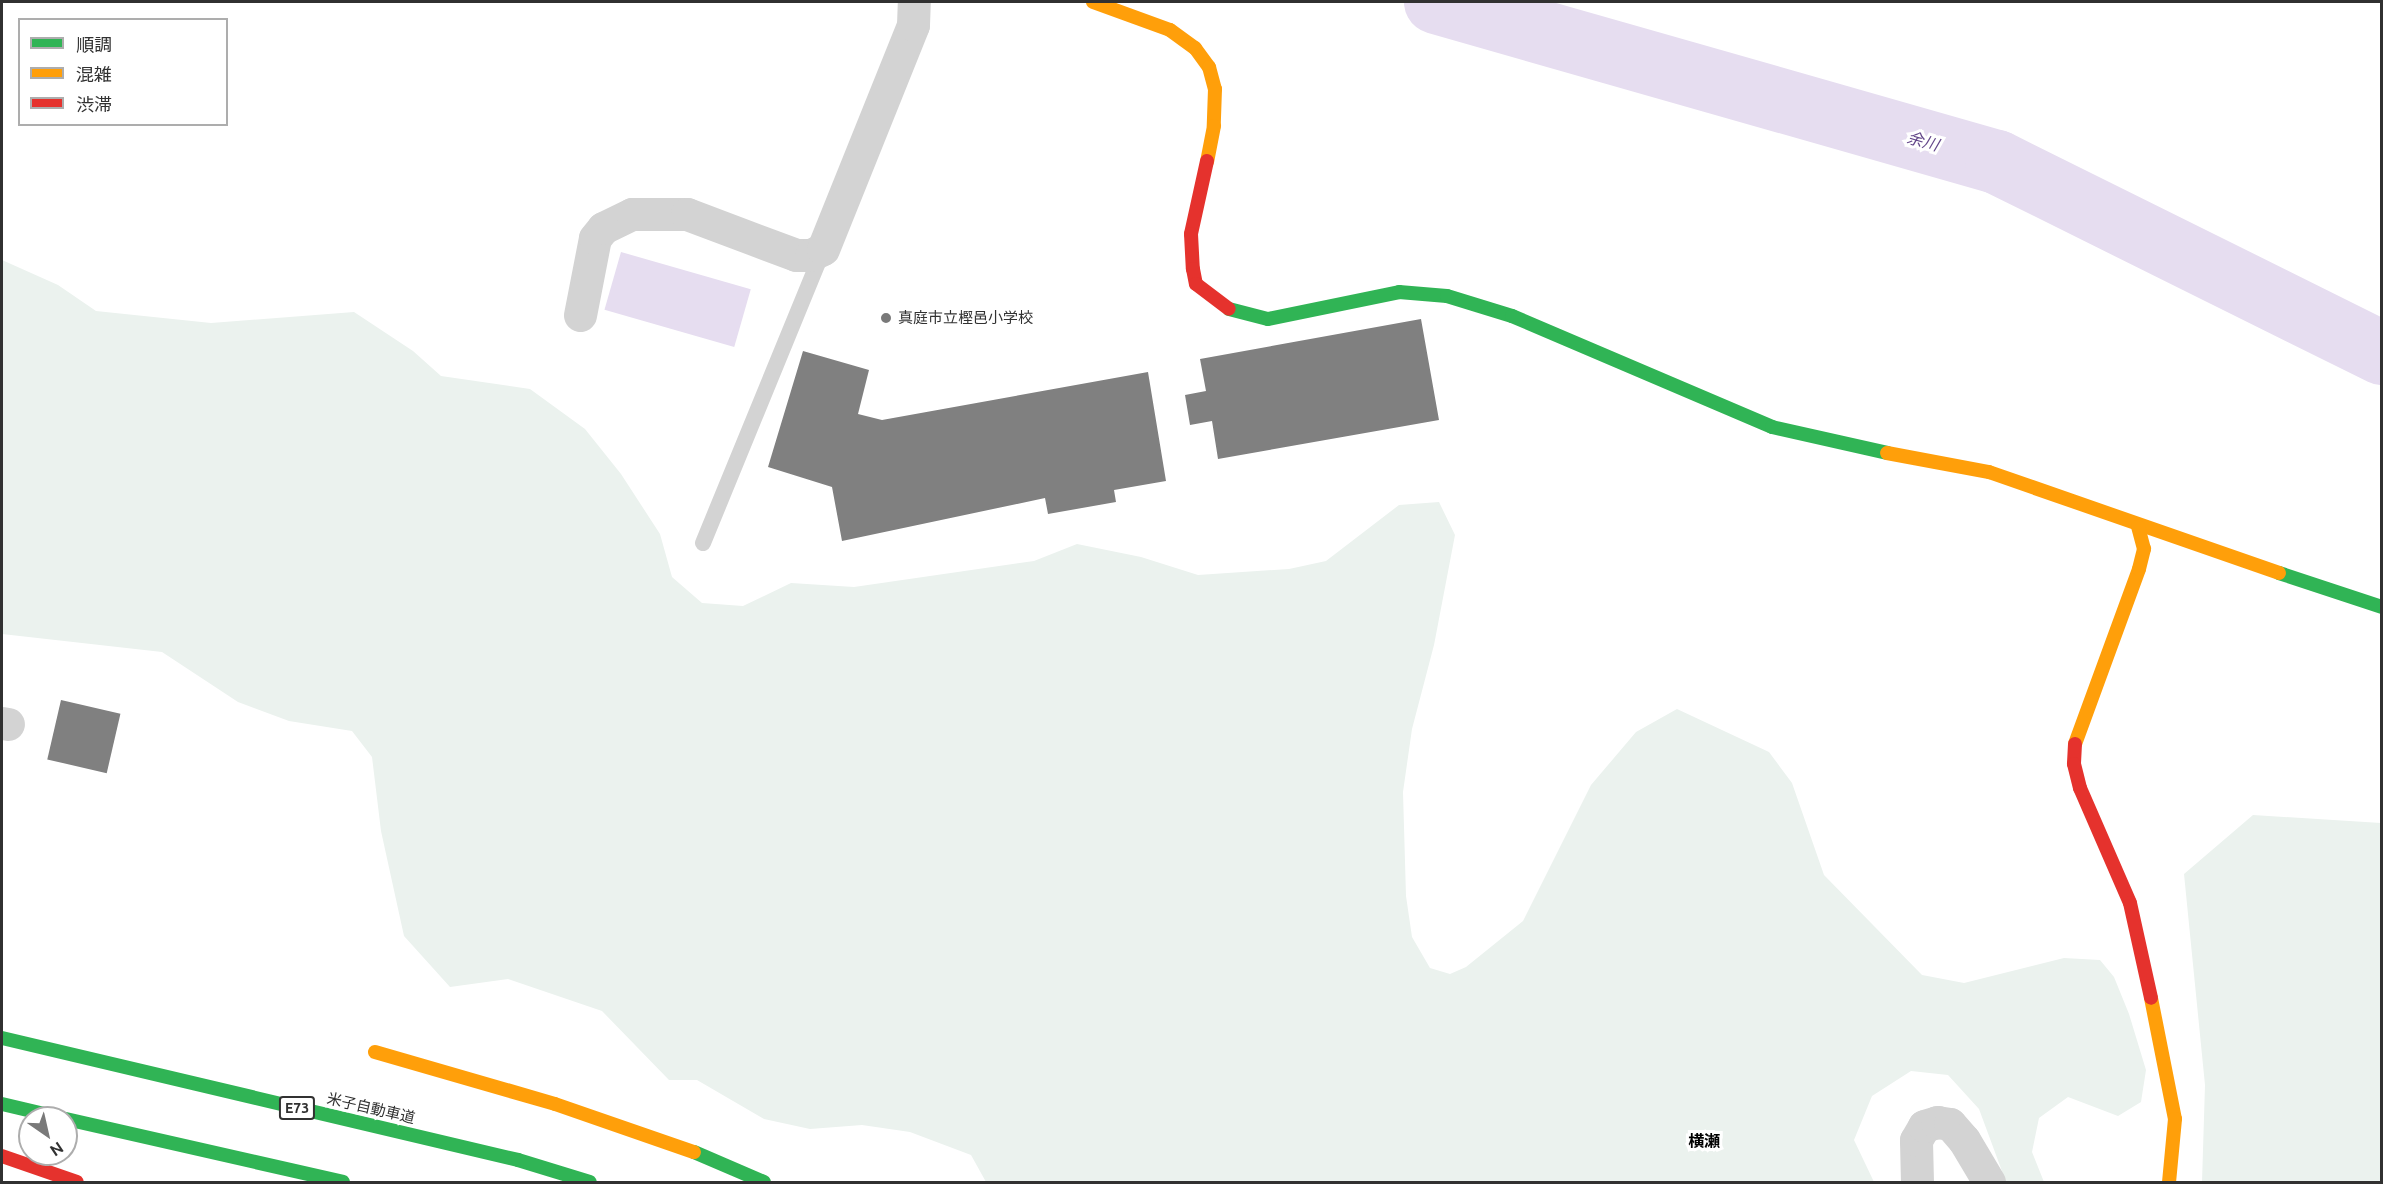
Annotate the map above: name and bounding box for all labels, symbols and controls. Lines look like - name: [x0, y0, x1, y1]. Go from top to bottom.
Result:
- legend: [18, 18, 228, 126]
- text: 順調: [76, 34, 112, 54]
- text: 混雑: [76, 64, 112, 84]
- text: 渋滞: [76, 94, 112, 114]
- water label: 余川: [1905, 127, 1941, 155]
- place label: 真庭市立樫邑小学校: [898, 309, 1033, 327]
- marker: 真庭市立樫邑小学校: [879, 311, 893, 325]
- street label: 米子自動車道: [325, 1089, 417, 1127]
- road number: E73: [278, 1097, 316, 1119]
- north arrow: [18, 1106, 78, 1166]
- district label: 横瀬: [1688, 1131, 1720, 1151]
- text: N: [47, 1138, 67, 1160]

